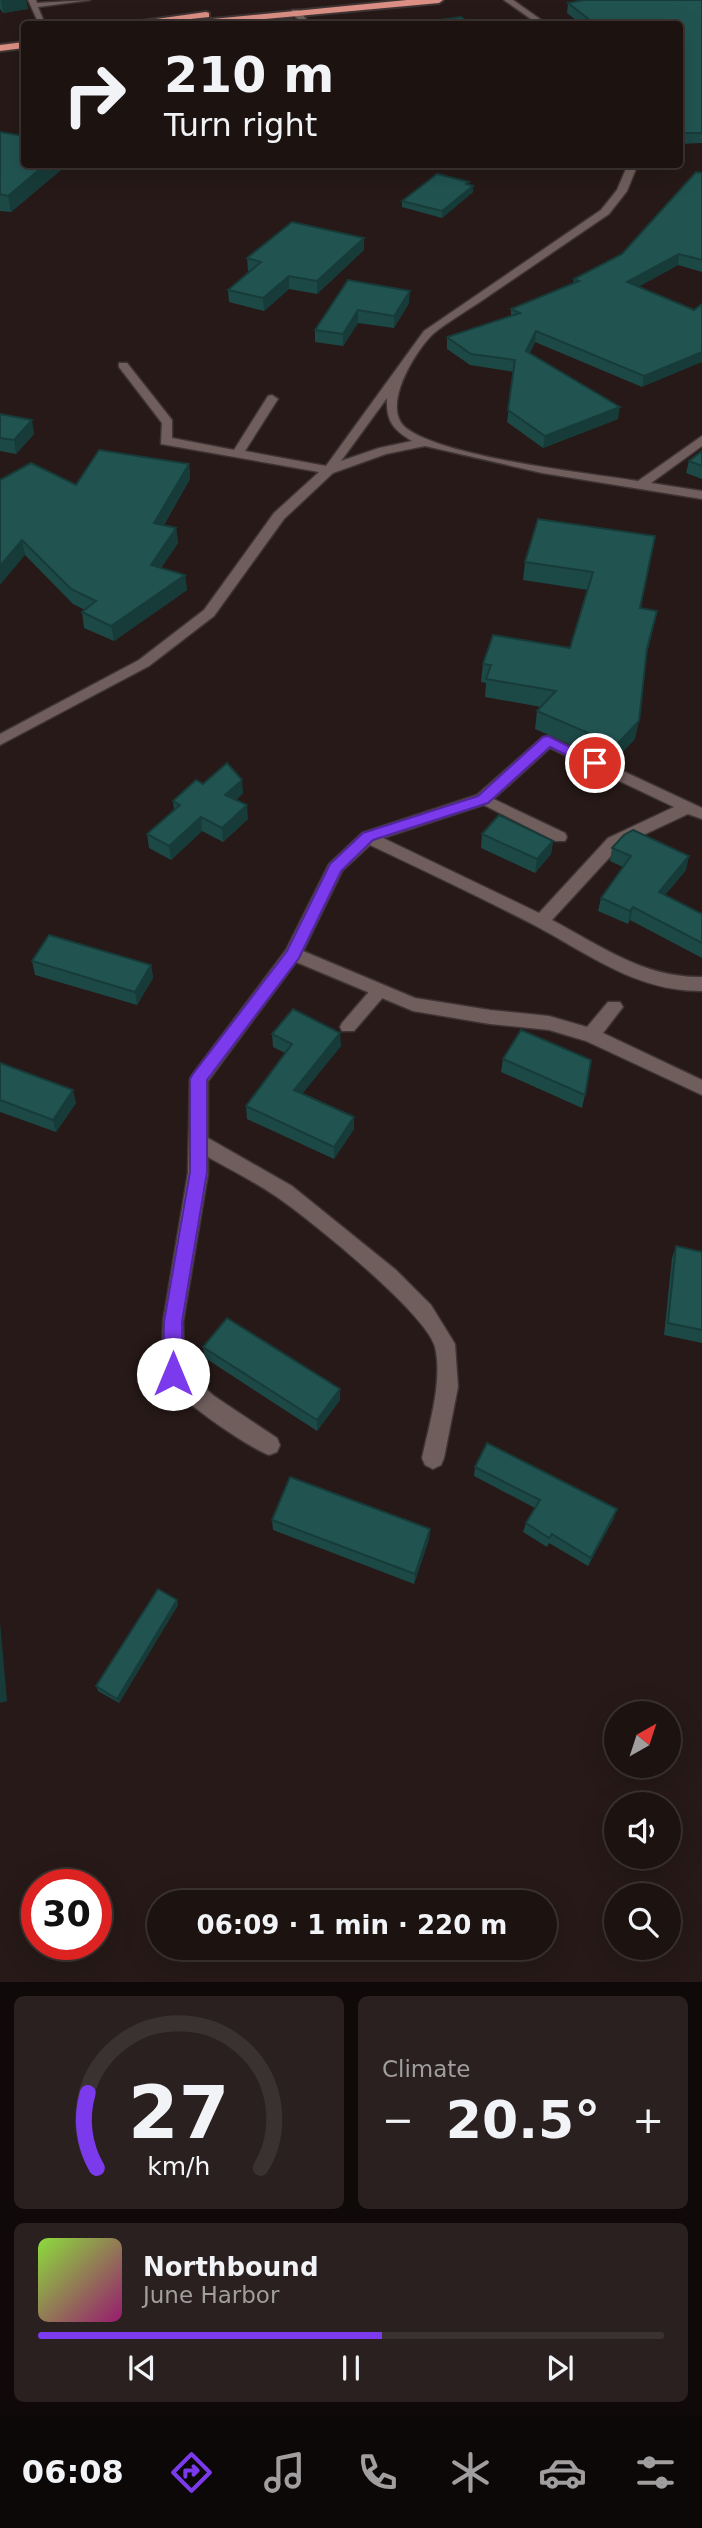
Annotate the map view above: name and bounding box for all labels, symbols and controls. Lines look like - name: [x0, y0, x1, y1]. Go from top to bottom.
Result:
- text: 210 m: [164, 47, 334, 104]
- icon: right: [49, 49, 140, 140]
- text: Turn right: [164, 106, 317, 144]
- pin: [565, 733, 625, 793]
- icon: arrive: [576, 744, 614, 782]
- position arrow: [136, 1337, 210, 1411]
- north arrow: [604, 1701, 681, 1778]
- map controls: [604, 1701, 681, 1960]
- button: sound: [604, 1792, 681, 1869]
- speed limit sign: 30: [21, 1869, 112, 1960]
- button: search: [604, 1883, 681, 1960]
- text: 06:09 · 1 min · 220 m: [197, 1910, 507, 1940]
- text: Climate: [382, 2056, 471, 2082]
- text: 27: [128, 2071, 230, 2156]
- text: 20.5°: [446, 2090, 600, 2150]
- text: −: [382, 2098, 414, 2142]
- text: +: [632, 2098, 664, 2142]
- text: km/h: [147, 2152, 211, 2181]
- text: Northbound: [143, 2252, 319, 2282]
- text: June Harbor: [143, 2282, 279, 2308]
- icon: previous: [123, 2349, 161, 2387]
- icon: pause: [332, 2349, 370, 2387]
- icon: next: [541, 2349, 579, 2387]
- icon: directions: [167, 2448, 216, 2497]
- icon: music: [260, 2448, 309, 2497]
- icon: phone: [353, 2448, 402, 2497]
- icon: climate: [446, 2448, 495, 2497]
- icon: car: [538, 2448, 587, 2497]
- icon: filters: [631, 2448, 680, 2497]
- text: 06:08: [22, 2453, 124, 2491]

